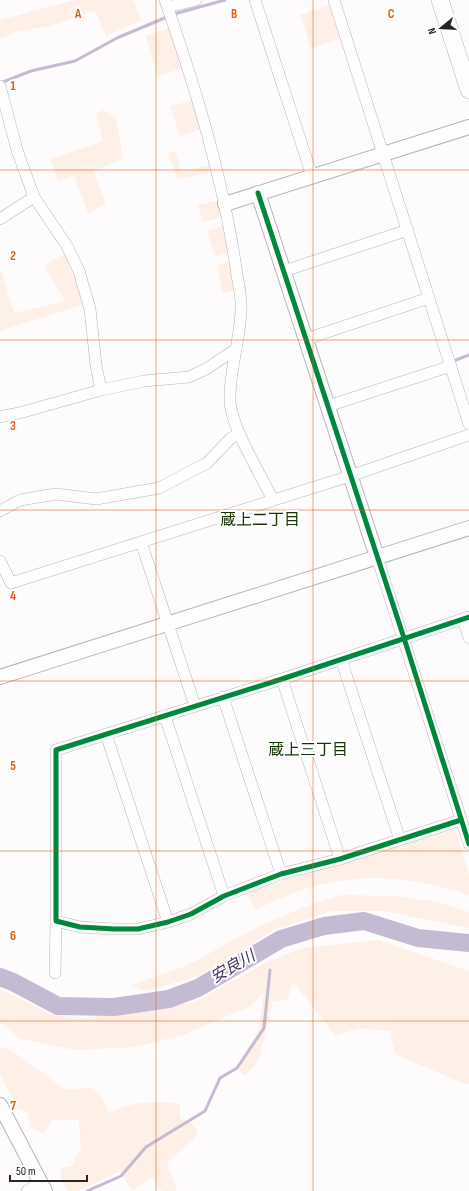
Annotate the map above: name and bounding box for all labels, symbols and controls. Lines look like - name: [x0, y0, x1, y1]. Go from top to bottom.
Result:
- text: A: [74, 6, 82, 22]
- text: B: [231, 6, 237, 22]
- text: C: [388, 6, 395, 22]
- north arrow: [421, 8, 461, 48]
- text: N: [425, 26, 439, 36]
- text: 1: [10, 78, 16, 94]
- text: 2: [10, 248, 16, 264]
- text: 3: [10, 418, 16, 434]
- district label: 蔵上二丁目: [220, 511, 300, 530]
- text: 4: [10, 588, 16, 604]
- district label: 蔵上三丁目: [268, 741, 348, 760]
- text: 5: [10, 758, 16, 774]
- text: 6: [10, 928, 16, 944]
- water label: 安良川: [207, 946, 260, 987]
- text: 7: [10, 1098, 16, 1114]
- scale bar: [10, 1157, 87, 1183]
- text: 50 m: [16, 1164, 36, 1179]

